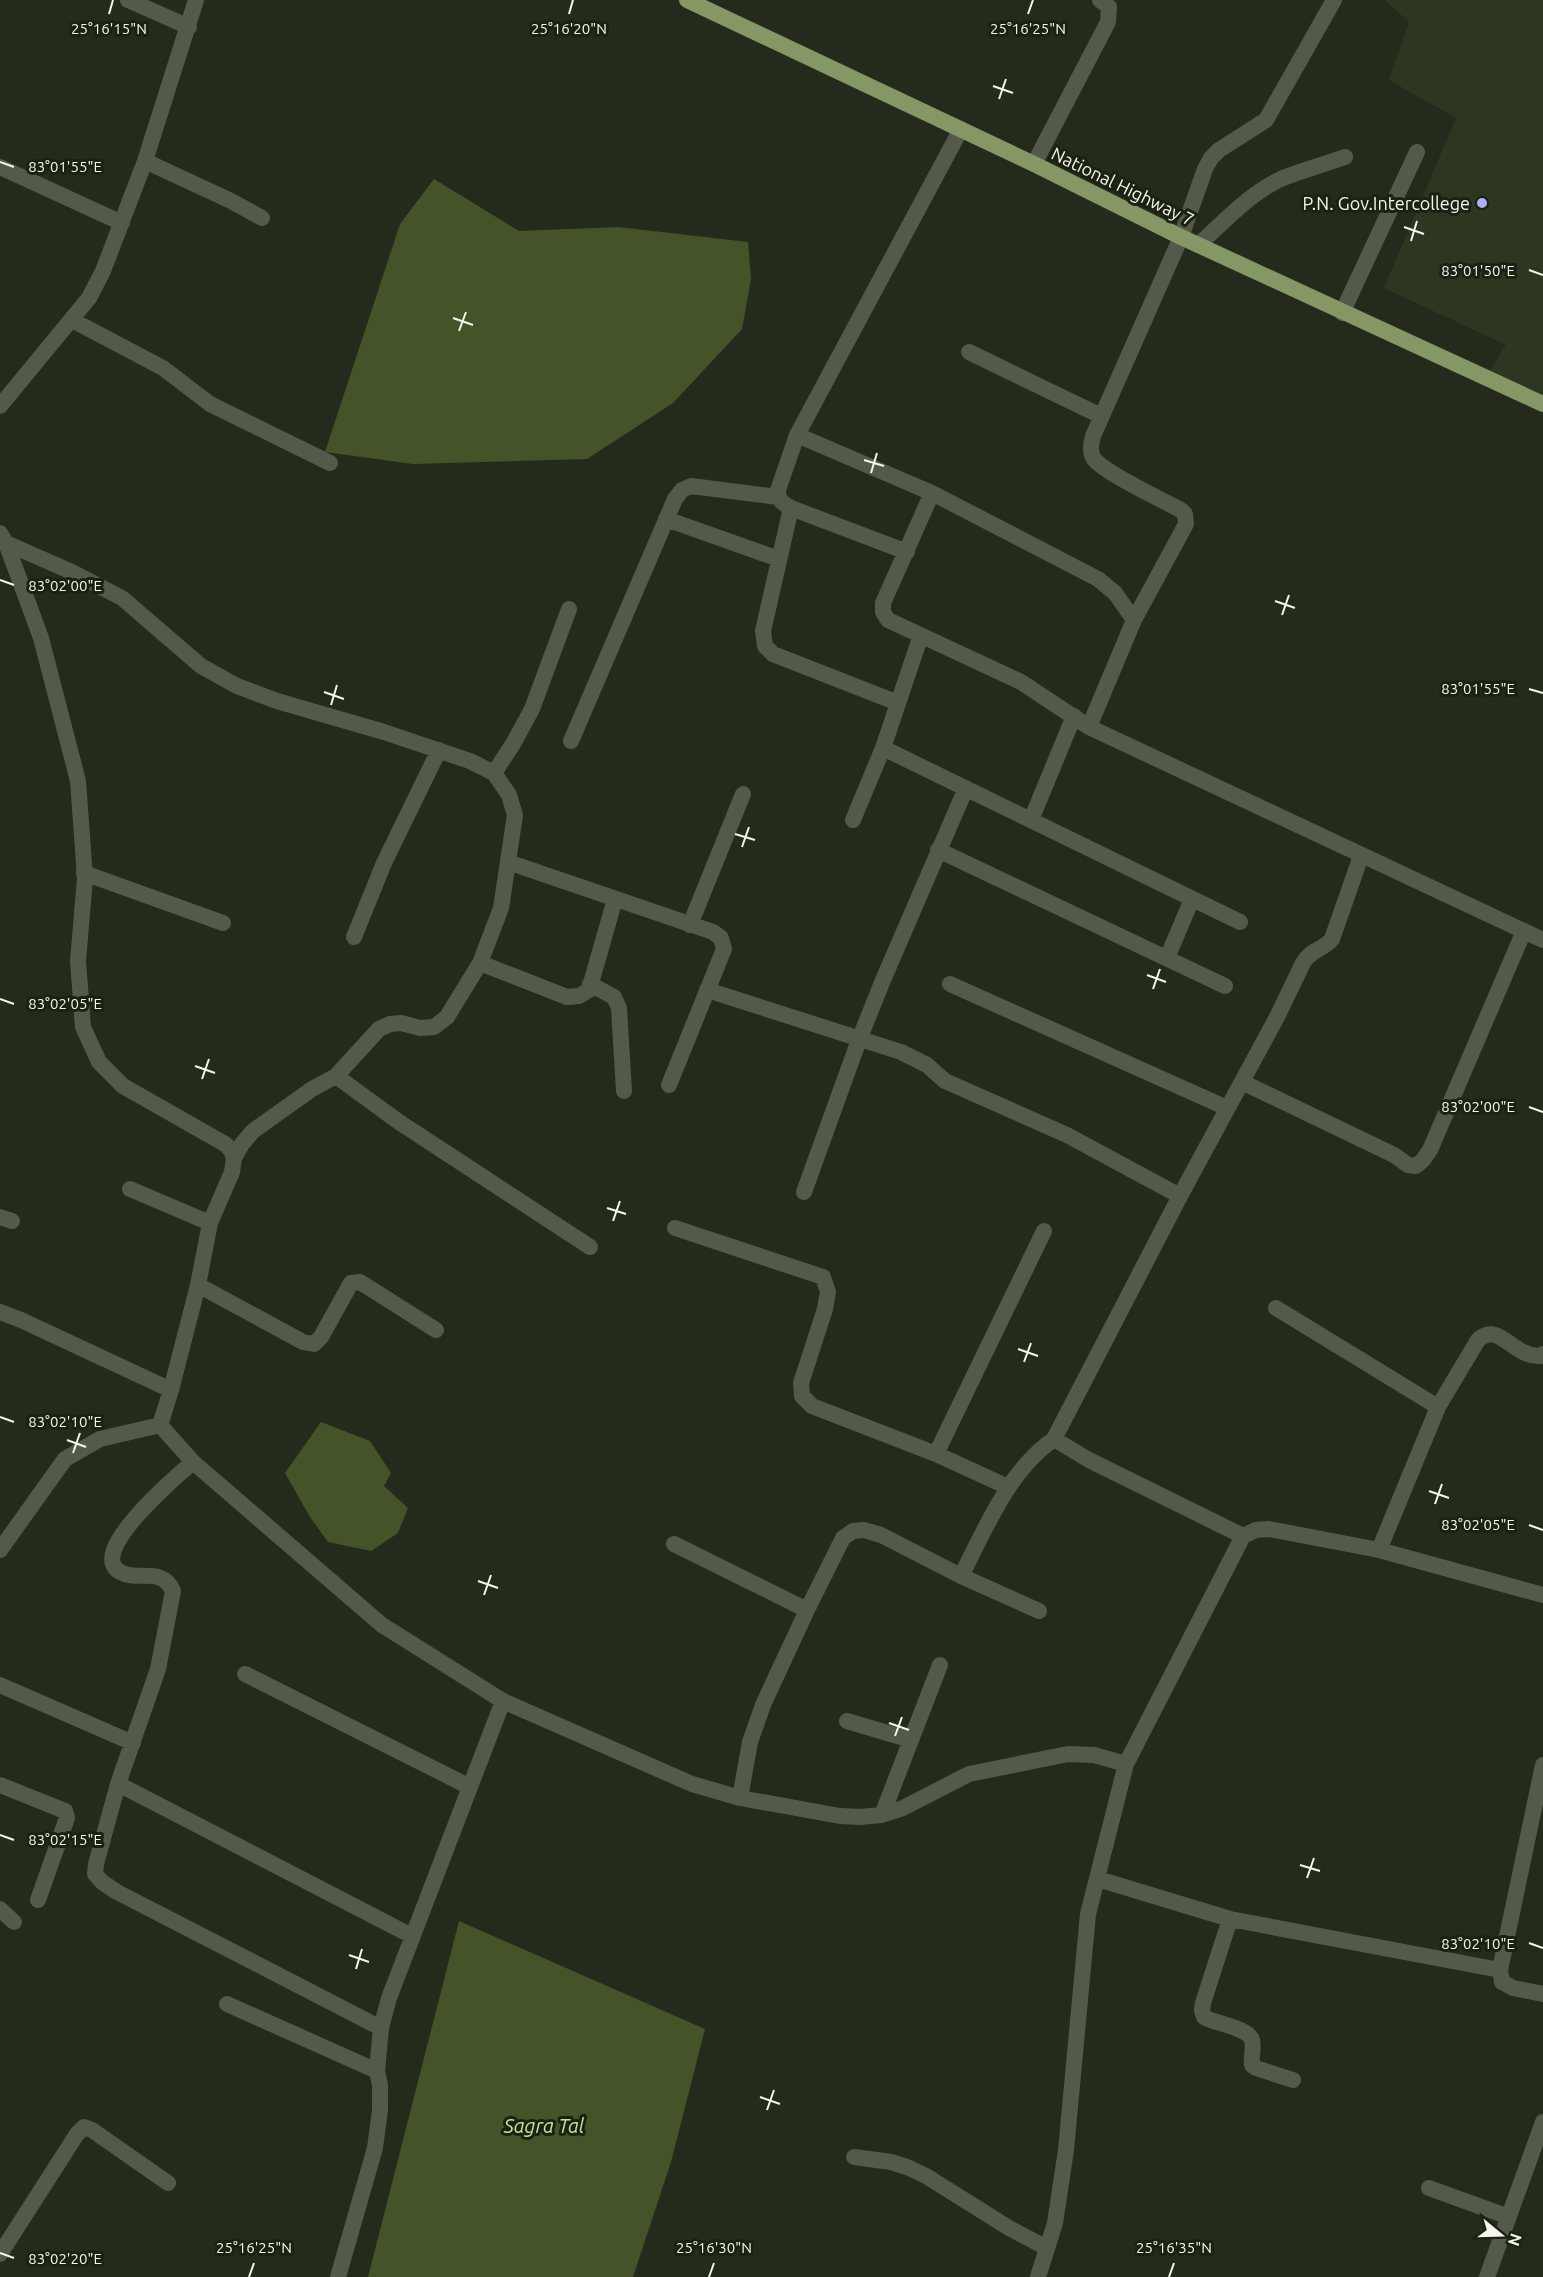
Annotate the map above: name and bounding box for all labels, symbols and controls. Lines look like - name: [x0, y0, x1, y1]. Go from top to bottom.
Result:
- text: 25°16'15"N: [71, 20, 147, 37]
- text: 25°16'20"N: [531, 20, 607, 37]
- text: 25°16'25"N: [990, 20, 1066, 37]
- street label: National Highway 7: [1048, 143, 1198, 229]
- text: 83°01'55"E: [28, 158, 102, 175]
- place label: P.N. Gov.Intercollege: [1303, 193, 1470, 213]
- marker: P.N. Gov.Intercollege: [1475, 196, 1489, 210]
- text: 83°01'50"E: [1441, 262, 1515, 279]
- text: 83°02'00"E: [28, 577, 102, 594]
- text: 83°01'55"E: [1441, 680, 1515, 697]
- text: 83°02'05"E: [28, 995, 102, 1012]
- text: 83°02'00"E: [1441, 1098, 1515, 1115]
- text: 83°02'10"E: [28, 1413, 102, 1430]
- text: 83°02'05"E: [1441, 1516, 1515, 1533]
- text: 83°02'15"E: [28, 1831, 102, 1848]
- text: 83°02'10"E: [1441, 1935, 1515, 1952]
- water label: Sagra Tal: [503, 2114, 585, 2137]
- north arrow: [1471, 2205, 1531, 2265]
- text: N: [1505, 2231, 1526, 2248]
- text: 25°16'25"N: [216, 2239, 292, 2256]
- text: 25°16'30"N: [676, 2239, 752, 2256]
- text: 25°16'35"N: [1136, 2239, 1212, 2256]
- text: 83°02'20"E: [28, 2250, 102, 2267]

